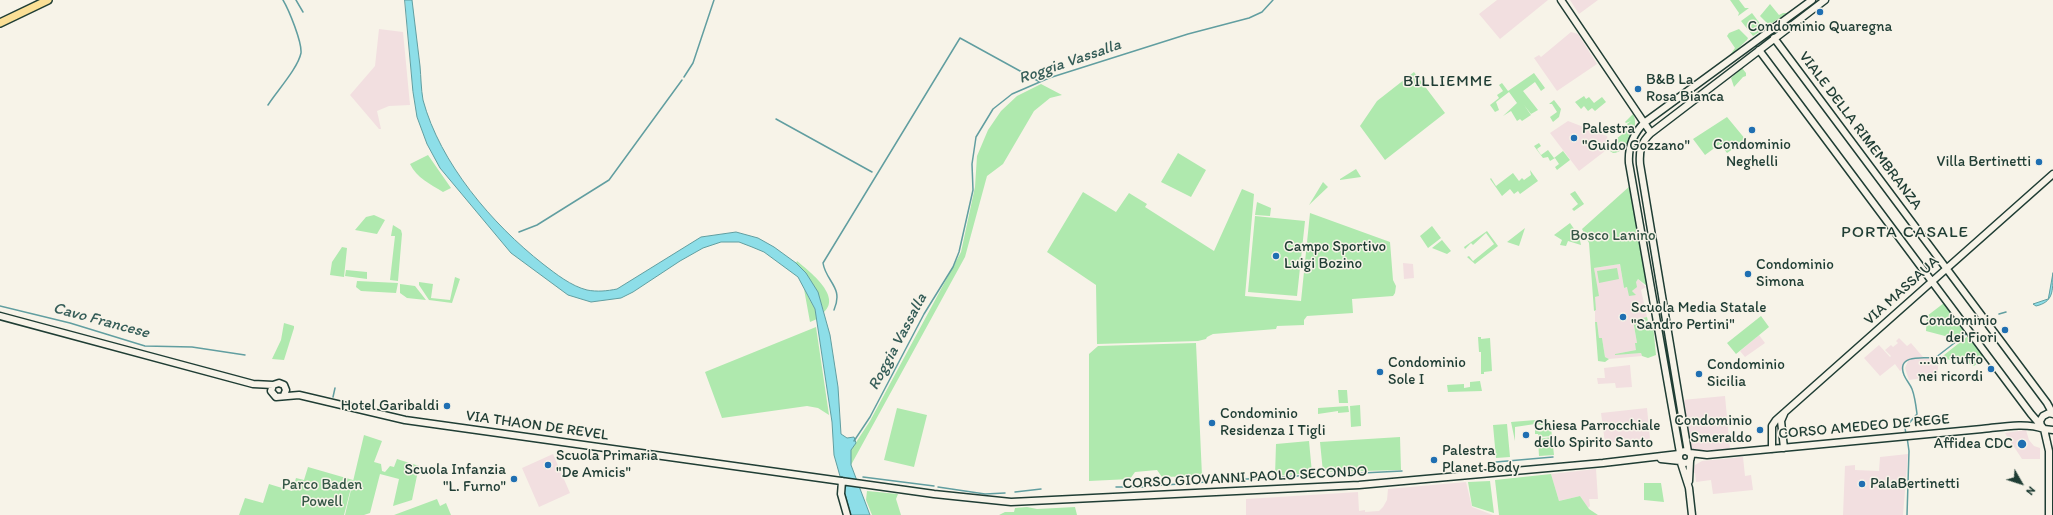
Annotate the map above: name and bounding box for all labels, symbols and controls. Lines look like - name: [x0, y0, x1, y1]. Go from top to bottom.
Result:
- marker: Condominio Quaregna: [1815, 7, 1825, 17]
- place label: Condominio Quaregna: [1748, 18, 1892, 36]
- water label: Roggia Vassalla: [1016, 36, 1124, 88]
- street label: VIALE DELLA RIMEMBRANZA: [1795, 48, 1925, 214]
- place label: B&B La Rosa Bianca: [1646, 71, 1724, 106]
- district label: BILLIEMME: [1404, 72, 1492, 92]
- marker: B&B La Rosa Bianca: [1633, 84, 1643, 94]
- place label: Palestra "Guido Gozzano": [1582, 120, 1690, 155]
- marker: Condominio Neghelli: [1747, 125, 1757, 135]
- marker: Palestra "Guido Gozzano": [1569, 133, 1579, 143]
- place label: Condominio Neghelli: [1713, 136, 1791, 171]
- place label: Villa Bertinetti: [1937, 153, 2031, 171]
- marker: Villa Bertinetti: [2034, 157, 2044, 167]
- district label: PORTA CASALE: [1840, 223, 1970, 243]
- park label: Bosco Lanino: [1570, 227, 1656, 245]
- place label: Campo Sportivo Luigi Bozino: [1284, 238, 1386, 273]
- marker: Campo Sportivo Luigi Bozino: [1271, 251, 1281, 261]
- street label: VIA MASSAUA: [1861, 253, 1943, 329]
- place label: Condominio Simona: [1756, 256, 1834, 291]
- marker: Condominio Simona: [1743, 269, 1753, 279]
- water label: Roggia Vassalla: [864, 290, 932, 394]
- water label: Cavo Francese: [51, 299, 151, 343]
- place label: Scuola Media Statale "Sandro Pertini": [1631, 299, 1766, 334]
- marker: Scuola Media Statale "Sandro Pertini": [1618, 312, 1628, 322]
- place label: Condominio dei Fiori: [1919, 312, 1997, 347]
- marker: Condominio dei Fiori: [2000, 325, 2010, 335]
- place label: ...un tuffo nei ricordi: [1918, 351, 1983, 386]
- place label: Condominio Sole I: [1388, 354, 1466, 389]
- place label: Condominio Sicilia: [1707, 356, 1785, 391]
- marker: ...un tuffo nei ricordi: [1986, 364, 1996, 374]
- marker: Condominio Sole I: [1375, 367, 1385, 377]
- marker: Condominio Sicilia: [1694, 369, 1704, 379]
- place label: Hotel Garibaldi: [341, 397, 439, 415]
- marker: Hotel Garibaldi: [442, 401, 452, 411]
- place label: Condominio Residenza I Tigli: [1220, 405, 1326, 440]
- street label: VIA THAON DE REVEL: [465, 407, 609, 445]
- street label: CORSO AMEDEO DE REGE: [1778, 411, 1950, 443]
- place label: Condominio Smeraldo: [1674, 412, 1752, 447]
- place label: Chiesa Parrocchiale dello Spirito Santo: [1534, 417, 1660, 452]
- marker: Condominio Residenza I Tigli: [1207, 418, 1217, 428]
- marker: Condominio Smeraldo: [1755, 425, 1765, 435]
- marker: Chiesa Parrocchiale dello Spirito Santo: [1521, 430, 1531, 440]
- place label: Affidea CDC: [1934, 435, 2013, 453]
- marker: Affidea CDC: [2016, 438, 2028, 450]
- place label: Palestra Planet Body: [1442, 442, 1519, 477]
- place label: Scuola Primaria "De Amicis": [556, 447, 658, 482]
- marker: Palestra Planet Body: [1429, 455, 1439, 465]
- marker: Scuola Primaria "De Amicis": [543, 460, 553, 470]
- place label: Scuola Infanzia "L. Furno": [405, 461, 506, 496]
- street label: CORSO GIOVANNI PAOLO SECONDO: [1122, 463, 1368, 493]
- north arrow: [2001, 463, 2041, 503]
- marker: Scuola Infanzia "L. Furno": [509, 474, 519, 484]
- place label: PalaBertinetti: [1870, 475, 1959, 493]
- park label: Parco Baden Powell: [282, 476, 362, 511]
- marker: PalaBertinetti: [1857, 479, 1867, 489]
- text: N: [2023, 484, 2038, 498]

